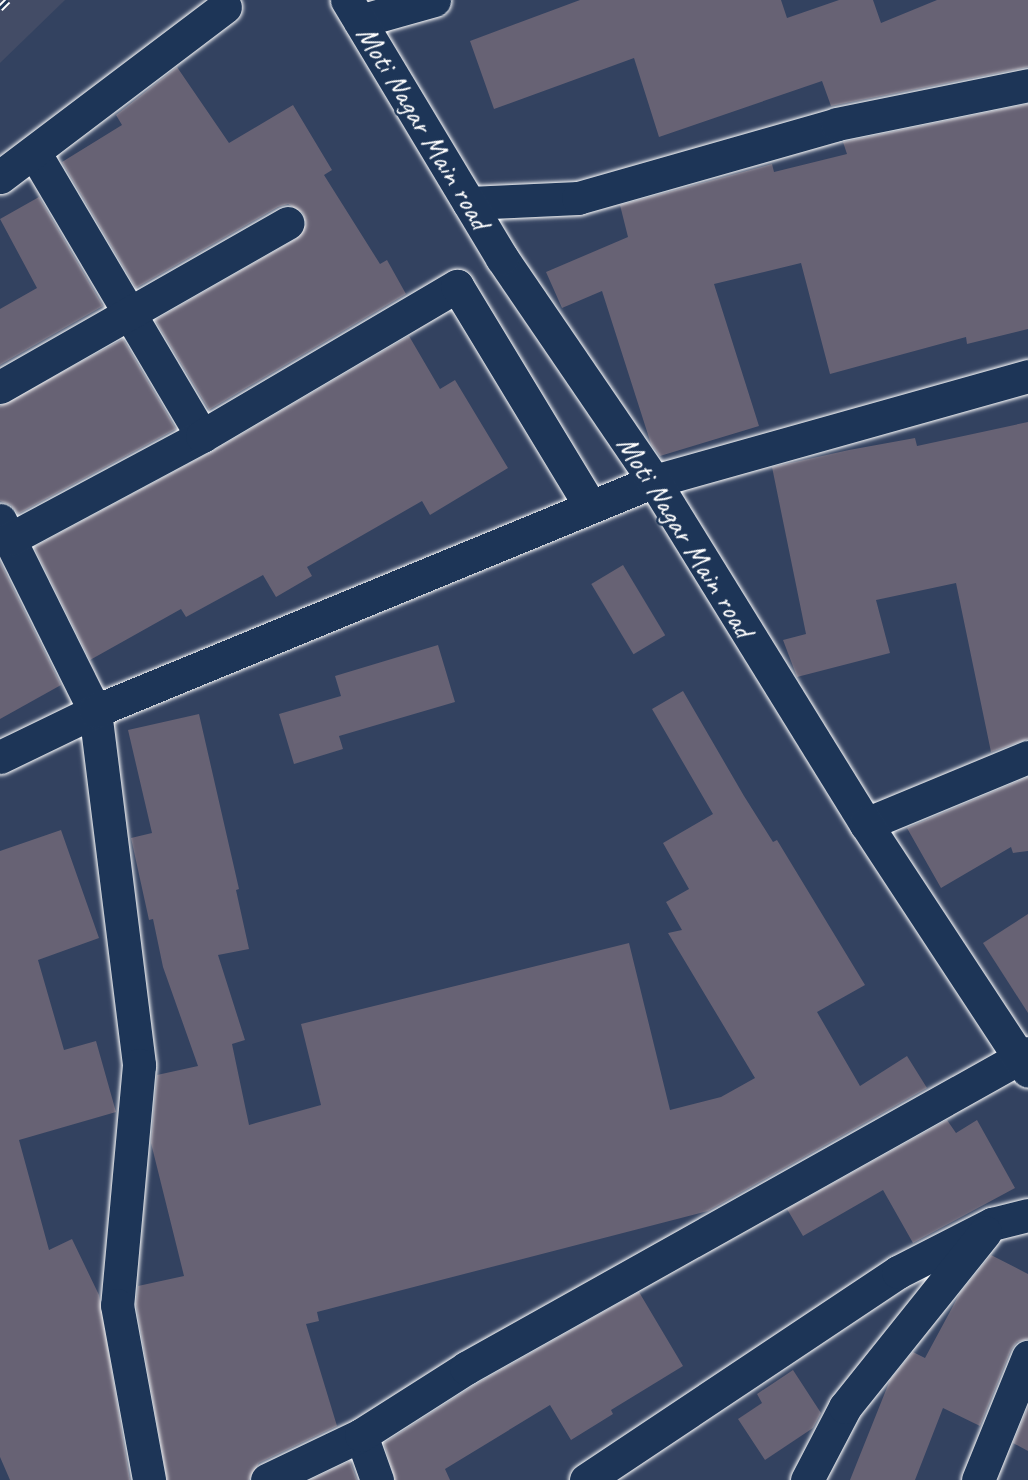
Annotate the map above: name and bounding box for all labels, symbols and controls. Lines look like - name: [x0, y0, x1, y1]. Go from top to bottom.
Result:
- street label: Moti Nagar Main road: [349, 18, 499, 236]
- street label: Moti Nagar Main road: [609, 428, 763, 644]

